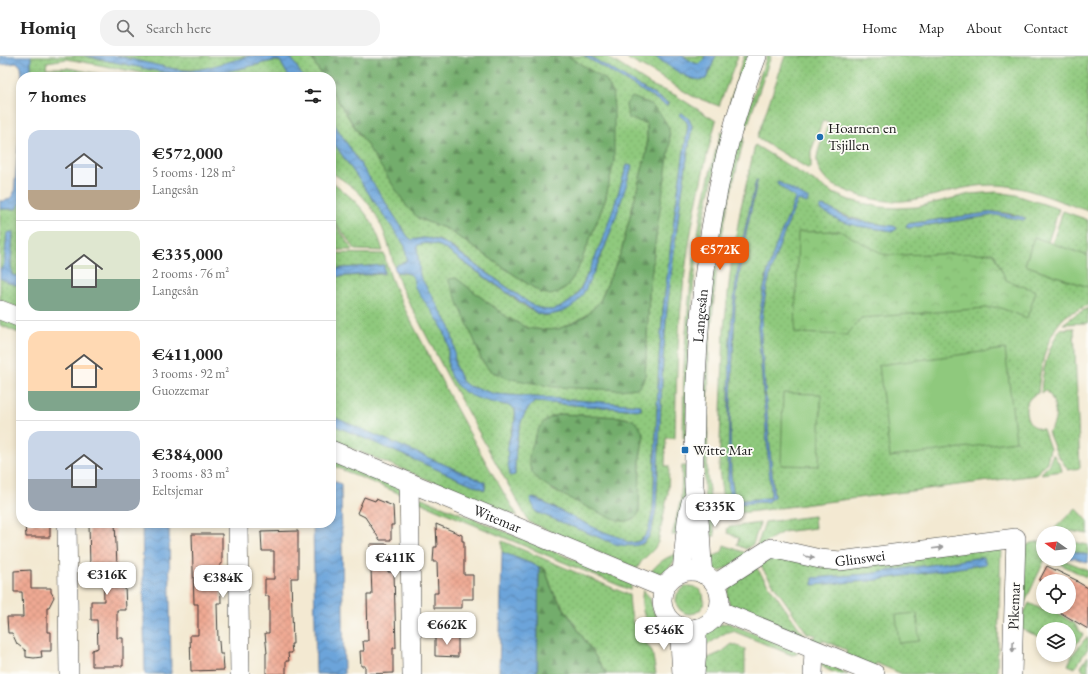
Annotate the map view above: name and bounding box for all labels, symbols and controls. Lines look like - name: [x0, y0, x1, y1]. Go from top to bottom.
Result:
- search box: [100, 10, 380, 46]
- text: Homiq: [20, 15, 76, 40]
- icon: search: [114, 17, 136, 39]
- text: Search here: [146, 18, 211, 37]
- text: Home: [862, 19, 897, 37]
- text: Map: [919, 19, 944, 37]
- text: About: [966, 19, 1002, 37]
- text: Contact: [1024, 19, 1068, 37]
- text: 7 homes: [28, 85, 86, 107]
- icon: filters: [302, 85, 324, 107]
- place label: Hoarnen en Tsjillen: [828, 118, 897, 154]
- marker: Hoarnen en Tsjillen: [815, 132, 825, 142]
- text: €572,000: [152, 142, 223, 164]
- icon: home: [60, 146, 108, 194]
- text: 5 rooms · 128 m²: [152, 164, 236, 181]
- text: Langesân: [152, 181, 199, 198]
- pin: €572K: [692, 237, 748, 271]
- text: €572K: [700, 241, 740, 258]
- text: €335,000: [152, 243, 223, 265]
- icon: home: [60, 247, 108, 295]
- text: 2 rooms · 76 m²: [152, 265, 229, 282]
- text: Langesân: [152, 282, 199, 299]
- street label: Langesân: [688, 288, 712, 343]
- text: €411,000: [152, 343, 223, 365]
- icon: home: [60, 347, 108, 395]
- text: 3 rooms · 92 m²: [152, 365, 229, 382]
- text: Guozzemar: [152, 382, 209, 399]
- place label: Witte Mar: [693, 440, 753, 459]
- text: €384,000: [152, 443, 223, 465]
- marker: Witte Mar: [680, 445, 690, 455]
- icon: home: [60, 447, 108, 495]
- text: 3 rooms · 83 m²: [152, 465, 229, 482]
- text: Eeltsjemar: [152, 482, 203, 499]
- pin: €335K: [687, 494, 743, 528]
- text: €335K: [695, 498, 735, 515]
- street label: Witemar: [471, 500, 524, 537]
- north arrow: [1036, 526, 1076, 566]
- map controls: [1036, 526, 1076, 662]
- pin: €411K: [367, 545, 423, 579]
- street label: Glinswei: [834, 545, 886, 571]
- one-way arrow: [932, 545, 944, 551]
- text: €411K: [375, 549, 415, 566]
- one-way arrow: [803, 555, 816, 561]
- pin: €316K: [79, 562, 135, 596]
- pin: €384K: [195, 565, 251, 599]
- text: €316K: [87, 566, 127, 583]
- text: €384K: [203, 569, 243, 586]
- button: locate: [1036, 574, 1076, 614]
- street label: Pikemar: [1003, 582, 1024, 630]
- pin: €662K: [419, 612, 475, 646]
- text: €662K: [427, 616, 467, 633]
- pin: €546K: [636, 617, 692, 651]
- text: €546K: [644, 621, 684, 638]
- button: layers: [1036, 622, 1076, 662]
- one-way arrow: [1010, 641, 1016, 654]

